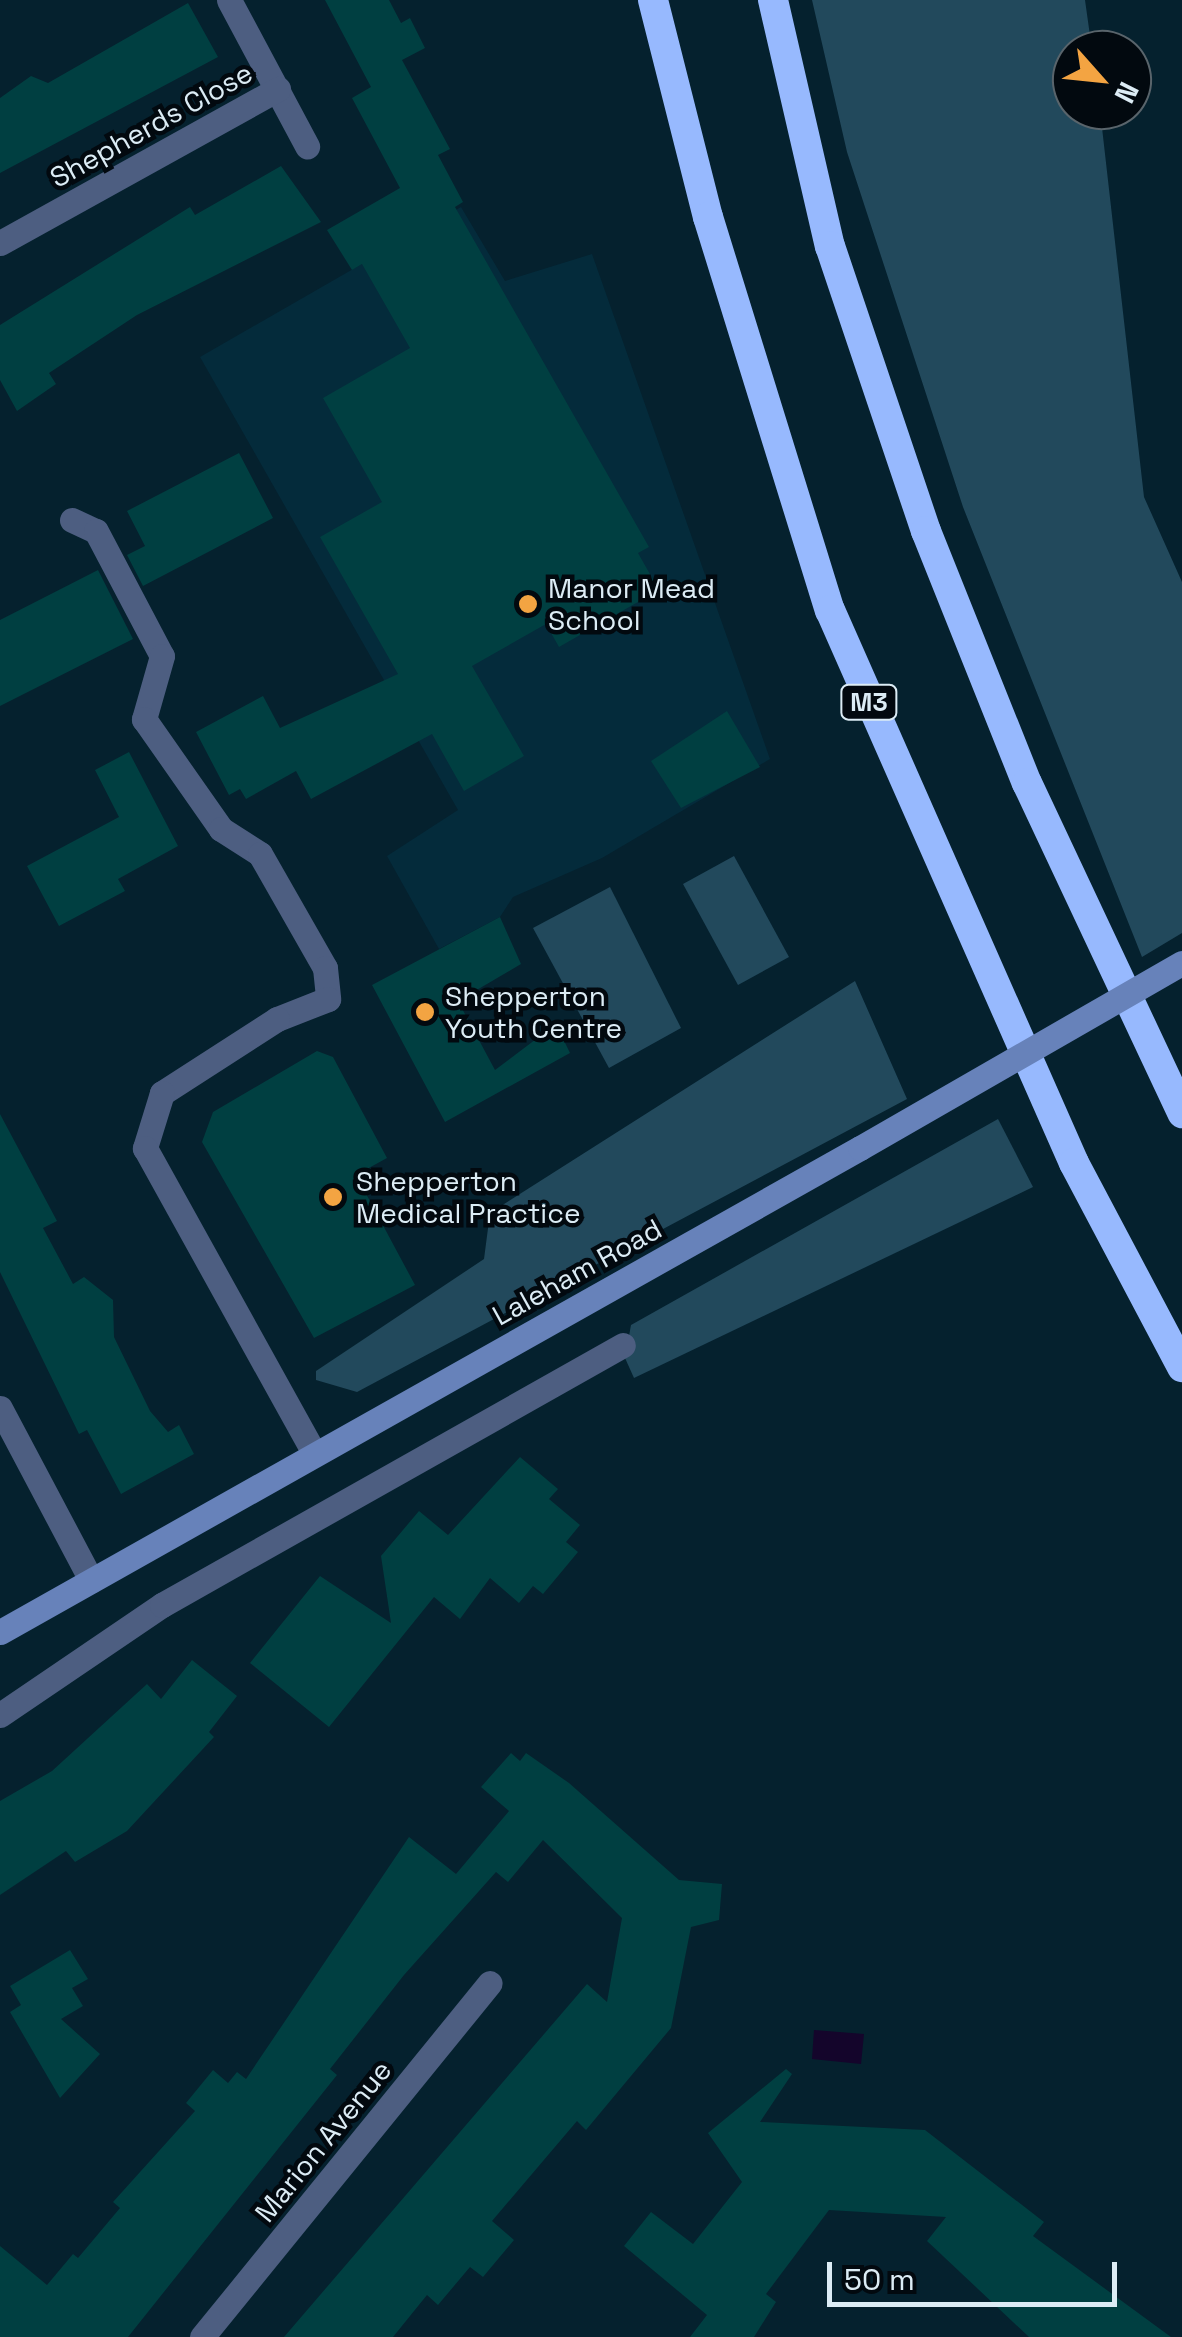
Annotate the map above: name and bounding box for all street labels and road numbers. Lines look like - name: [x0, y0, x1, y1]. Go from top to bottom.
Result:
- street label: Shepherds Close: [44, 55, 258, 195]
- road number: M3: [839, 682, 899, 722]
- street label: Laleham Road: [487, 1212, 667, 1332]
- street label: Marion Avenue: [248, 2053, 398, 2229]

